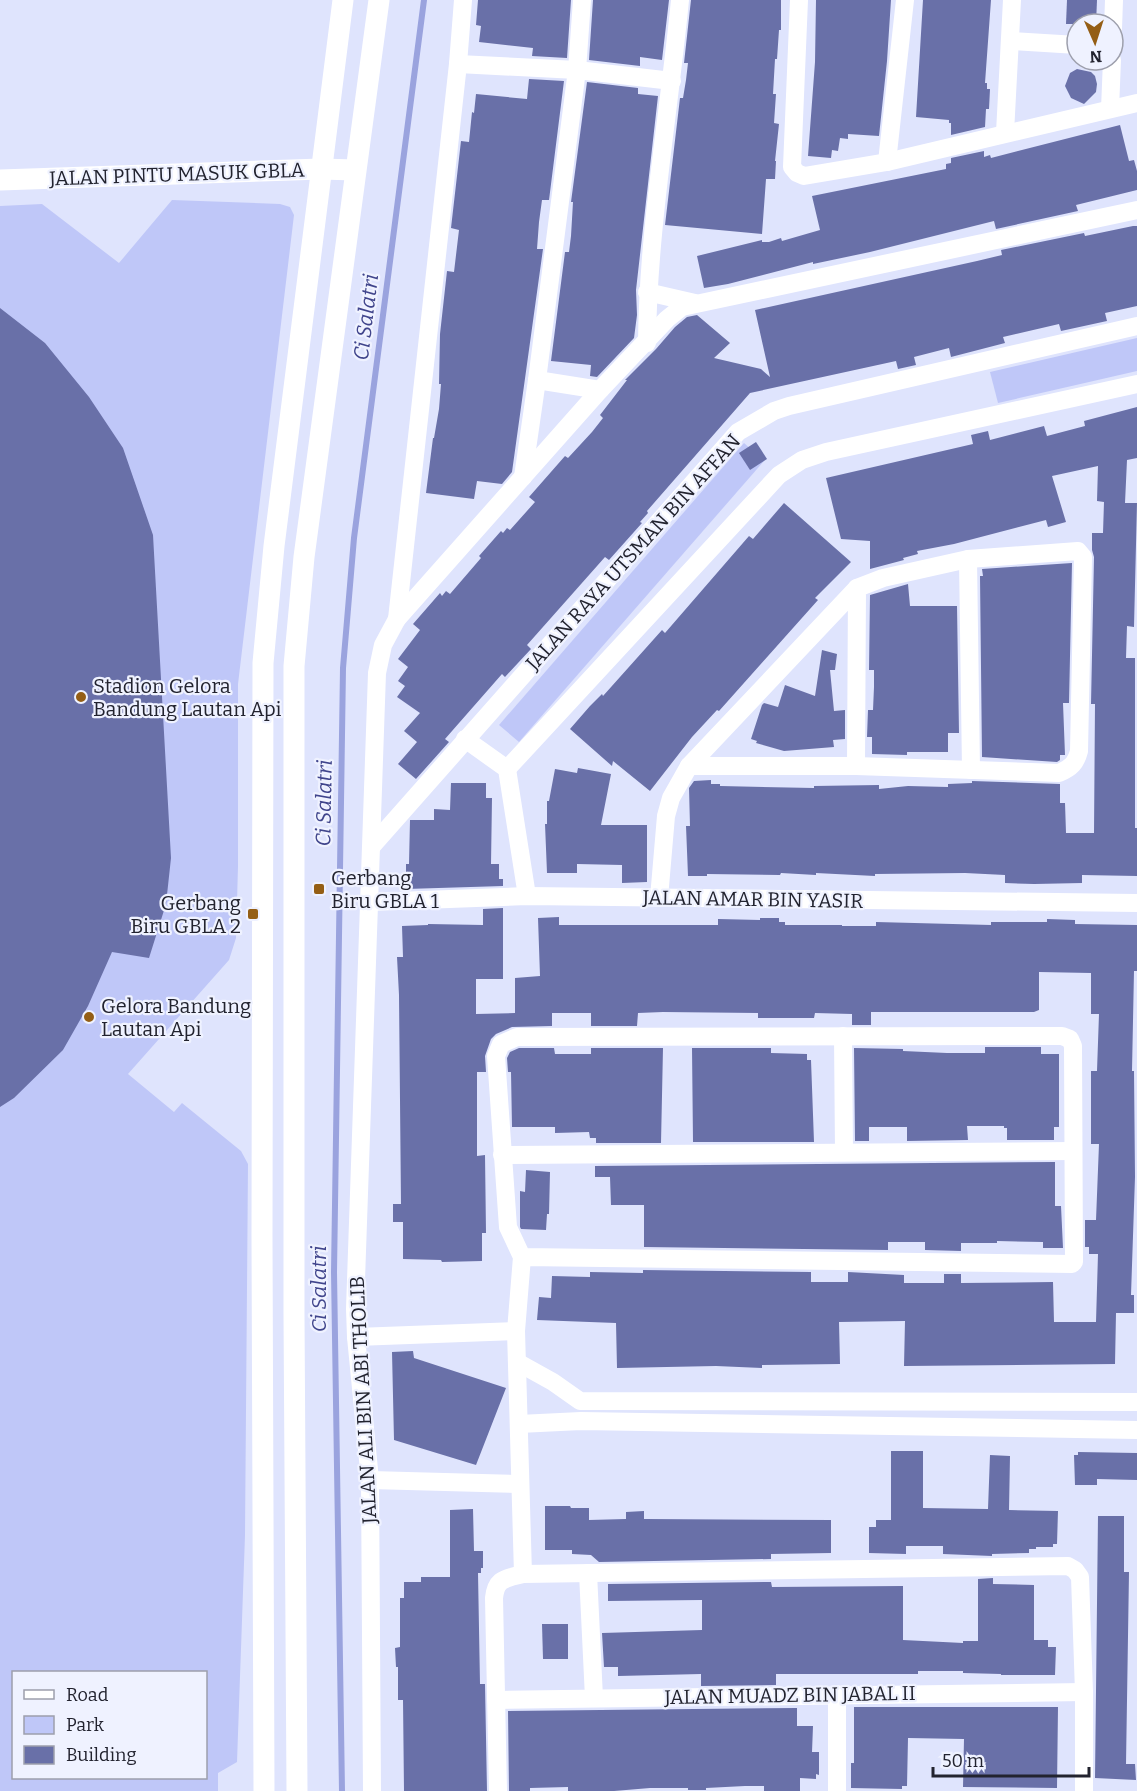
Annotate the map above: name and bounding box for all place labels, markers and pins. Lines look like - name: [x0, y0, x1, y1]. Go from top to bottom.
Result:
- place label: Stadion Gelora Bandung Lautan Api: [93, 674, 282, 721]
- marker: Stadion Gelora Bandung Lautan Api: [74, 690, 88, 704]
- place label: Gerbang Biru GBLA 1: [331, 866, 439, 913]
- marker: Gerbang Biru GBLA 1: [312, 882, 326, 896]
- place label: Gerbang Biru GBLA 2: [130, 891, 241, 938]
- marker: Gerbang Biru GBLA 2: [246, 907, 260, 921]
- place label: Gelora Bandung Lautan Api: [101, 994, 251, 1041]
- marker: Gelora Bandung Lautan Api: [82, 1010, 96, 1024]

